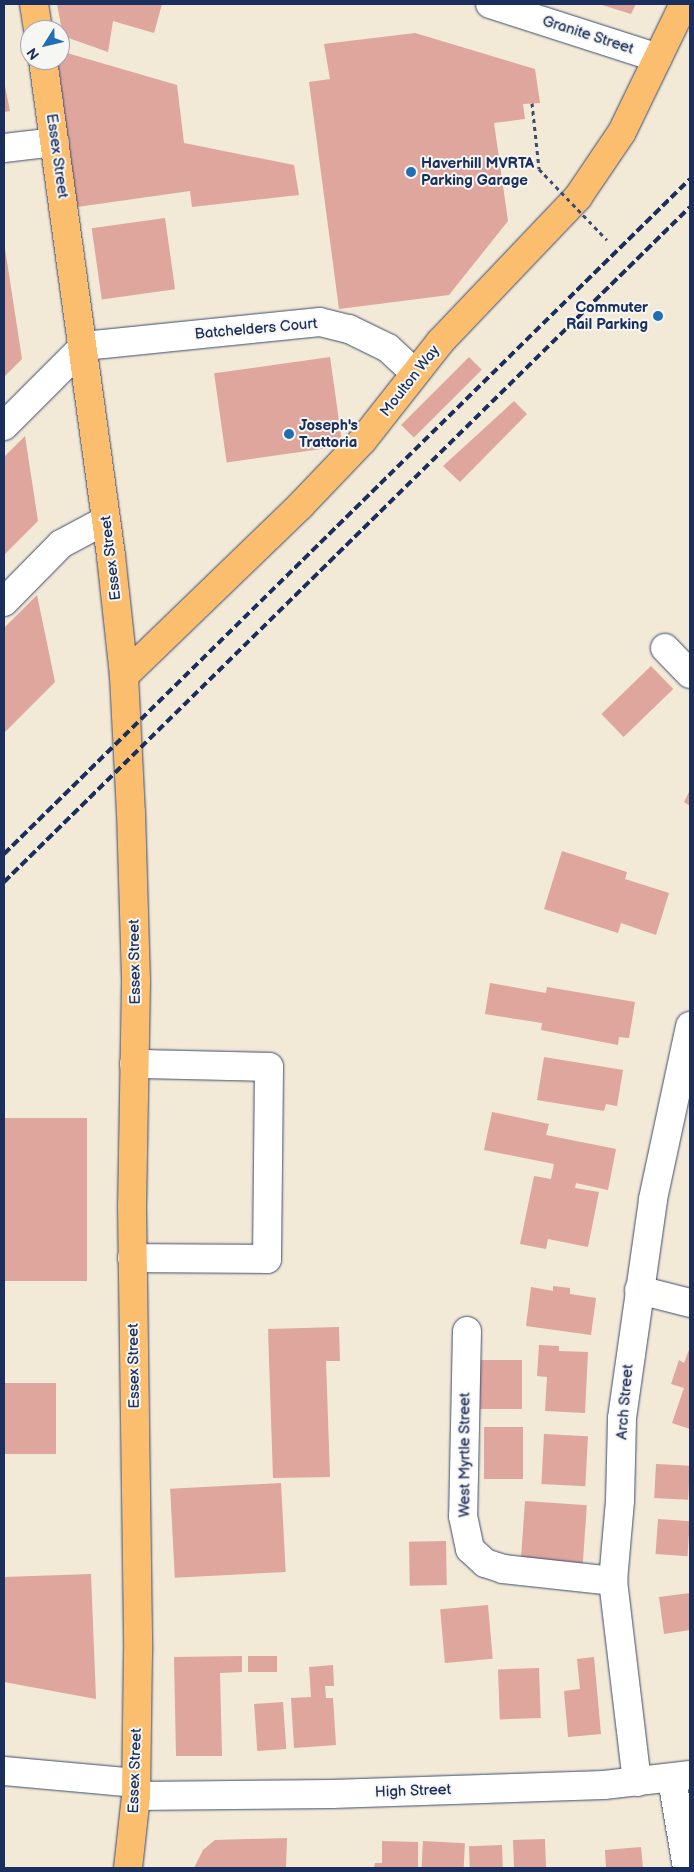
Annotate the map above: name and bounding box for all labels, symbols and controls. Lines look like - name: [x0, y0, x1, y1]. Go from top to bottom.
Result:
- street label: Granite Street: [540, 12, 636, 58]
- north arrow: [20, 20, 70, 70]
- text: N: [23, 44, 43, 63]
- street label: Essex Street: [42, 112, 72, 200]
- place label: Haverhill MVRTA Parking Garage: [421, 154, 534, 189]
- marker: Haverhill MVRTA Parking Garage: [405, 166, 417, 178]
- place label: Commuter Rail Parking: [566, 298, 648, 333]
- marker: Commuter Rail Parking: [652, 310, 664, 322]
- street label: Batchelders Court: [194, 315, 318, 343]
- street label: Moulton Way: [376, 341, 444, 421]
- place label: Joseph's Trattoria: [299, 416, 358, 451]
- marker: Joseph's Trattoria: [283, 428, 295, 440]
- street label: Essex Street: [97, 514, 125, 602]
- street label: Essex Street: [125, 919, 145, 1005]
- street label: Essex Street: [124, 1323, 144, 1409]
- street label: Arch Street: [613, 1363, 637, 1441]
- street label: West Myrtle Street: [456, 1392, 474, 1518]
- street label: Essex Street: [125, 1728, 145, 1814]
- street label: High Street: [374, 1781, 452, 1801]

